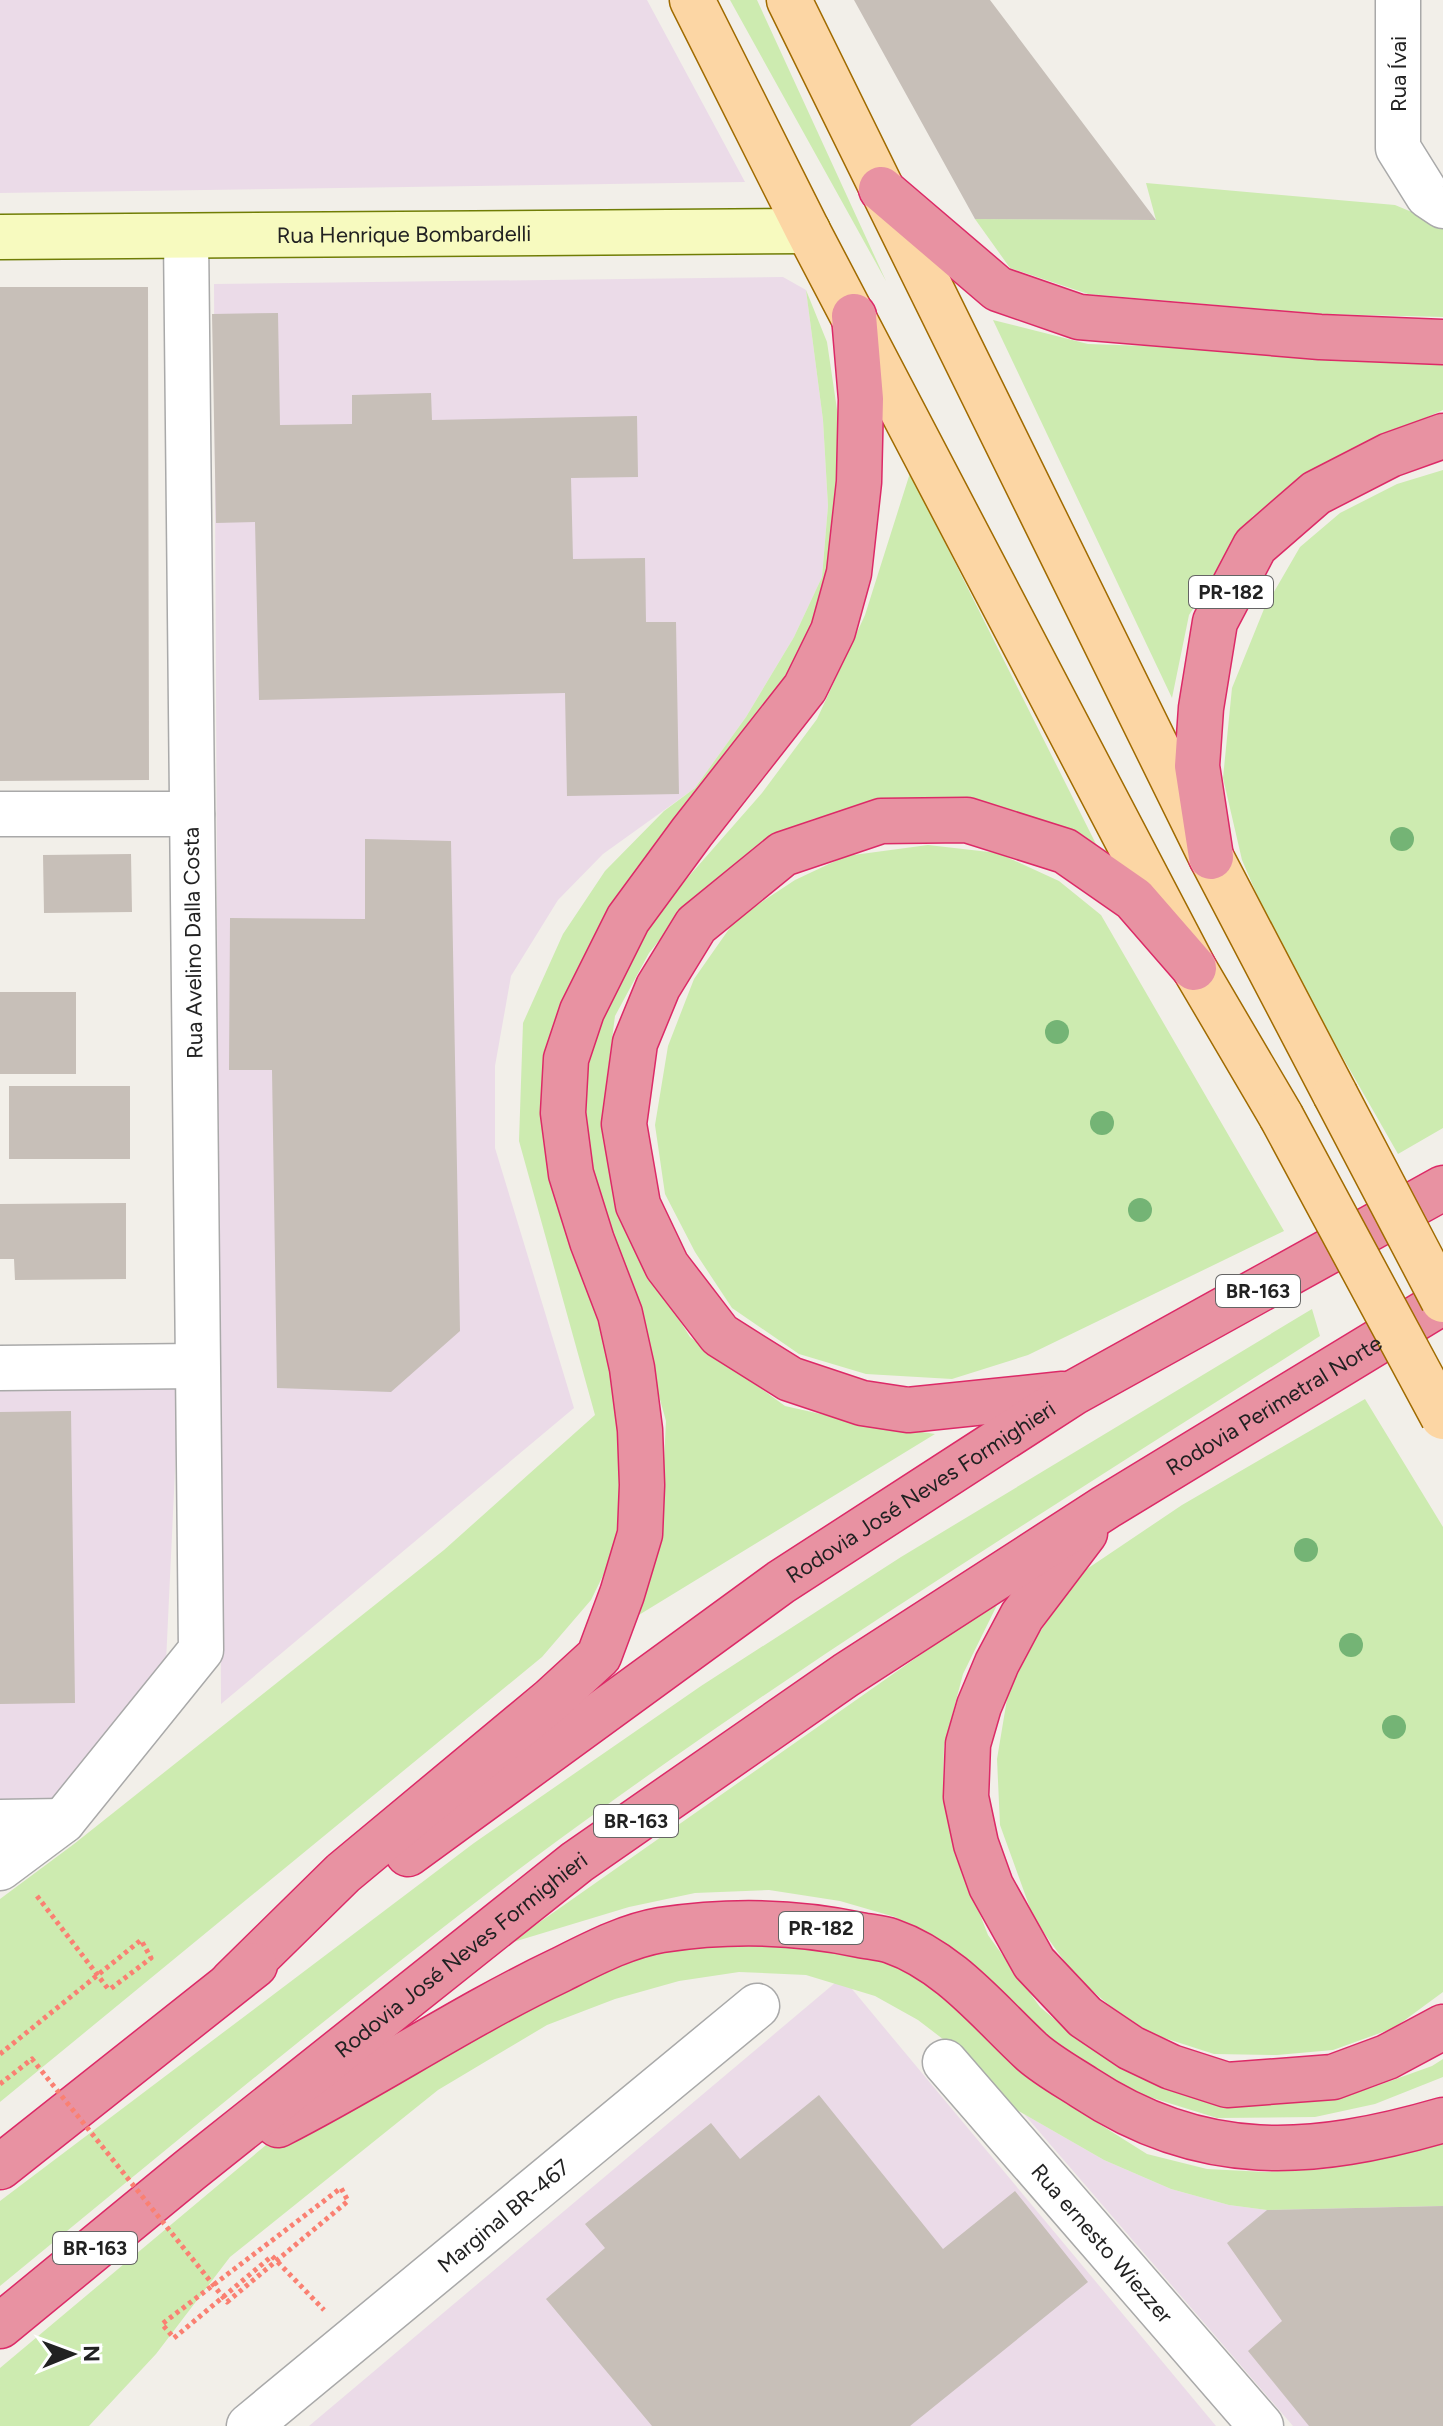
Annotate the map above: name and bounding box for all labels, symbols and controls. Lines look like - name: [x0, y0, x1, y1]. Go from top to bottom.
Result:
- street label: Rua Ívai: [1385, 36, 1412, 112]
- street label: Rua Henrique Bombardelli: [276, 220, 531, 248]
- road number: PR-182: [1189, 576, 1273, 608]
- street label: Rua Avelino Dalla Costa: [177, 827, 209, 1059]
- road number: BR-163: [1216, 1275, 1300, 1307]
- street label: Rodovia Perimetral Norte: [1161, 1329, 1387, 1481]
- street label: Rodovia José Neves Formighieri: [781, 1395, 1060, 1589]
- road number: BR-163: [594, 1805, 678, 1837]
- street label: Rodovia José Neves Formighieri: [329, 1846, 592, 2063]
- road number: PR-182: [779, 1912, 863, 1944]
- street label: Marginal BR-467: [432, 2153, 575, 2278]
- street label: Rua ernesto Wiezzer: [1026, 2158, 1179, 2329]
- road number: BR-163: [53, 2232, 137, 2264]
- north arrow: [32, 2314, 112, 2394]
- text: N: [78, 2345, 105, 2362]

